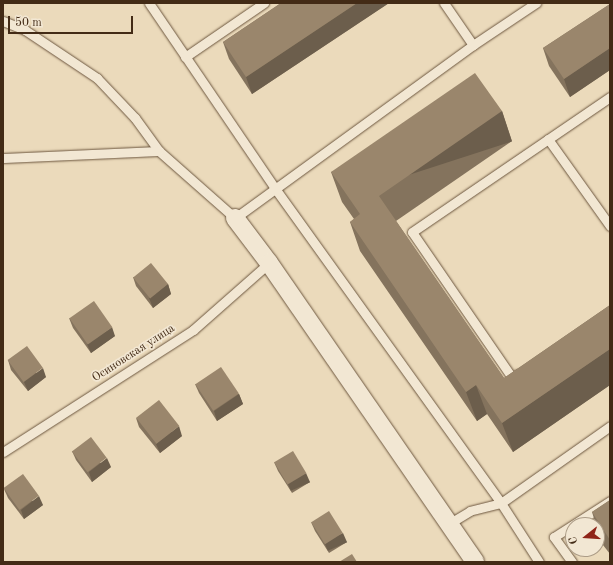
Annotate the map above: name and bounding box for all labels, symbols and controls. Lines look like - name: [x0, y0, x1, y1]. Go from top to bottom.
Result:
- scale bar: [10, 8, 135, 34]
- text: 50 m: [15, 17, 42, 29]
- street label: Осиновская улица: [90, 322, 178, 386]
- north arrow: [565, 517, 605, 557]
- text: С: [568, 535, 580, 545]

